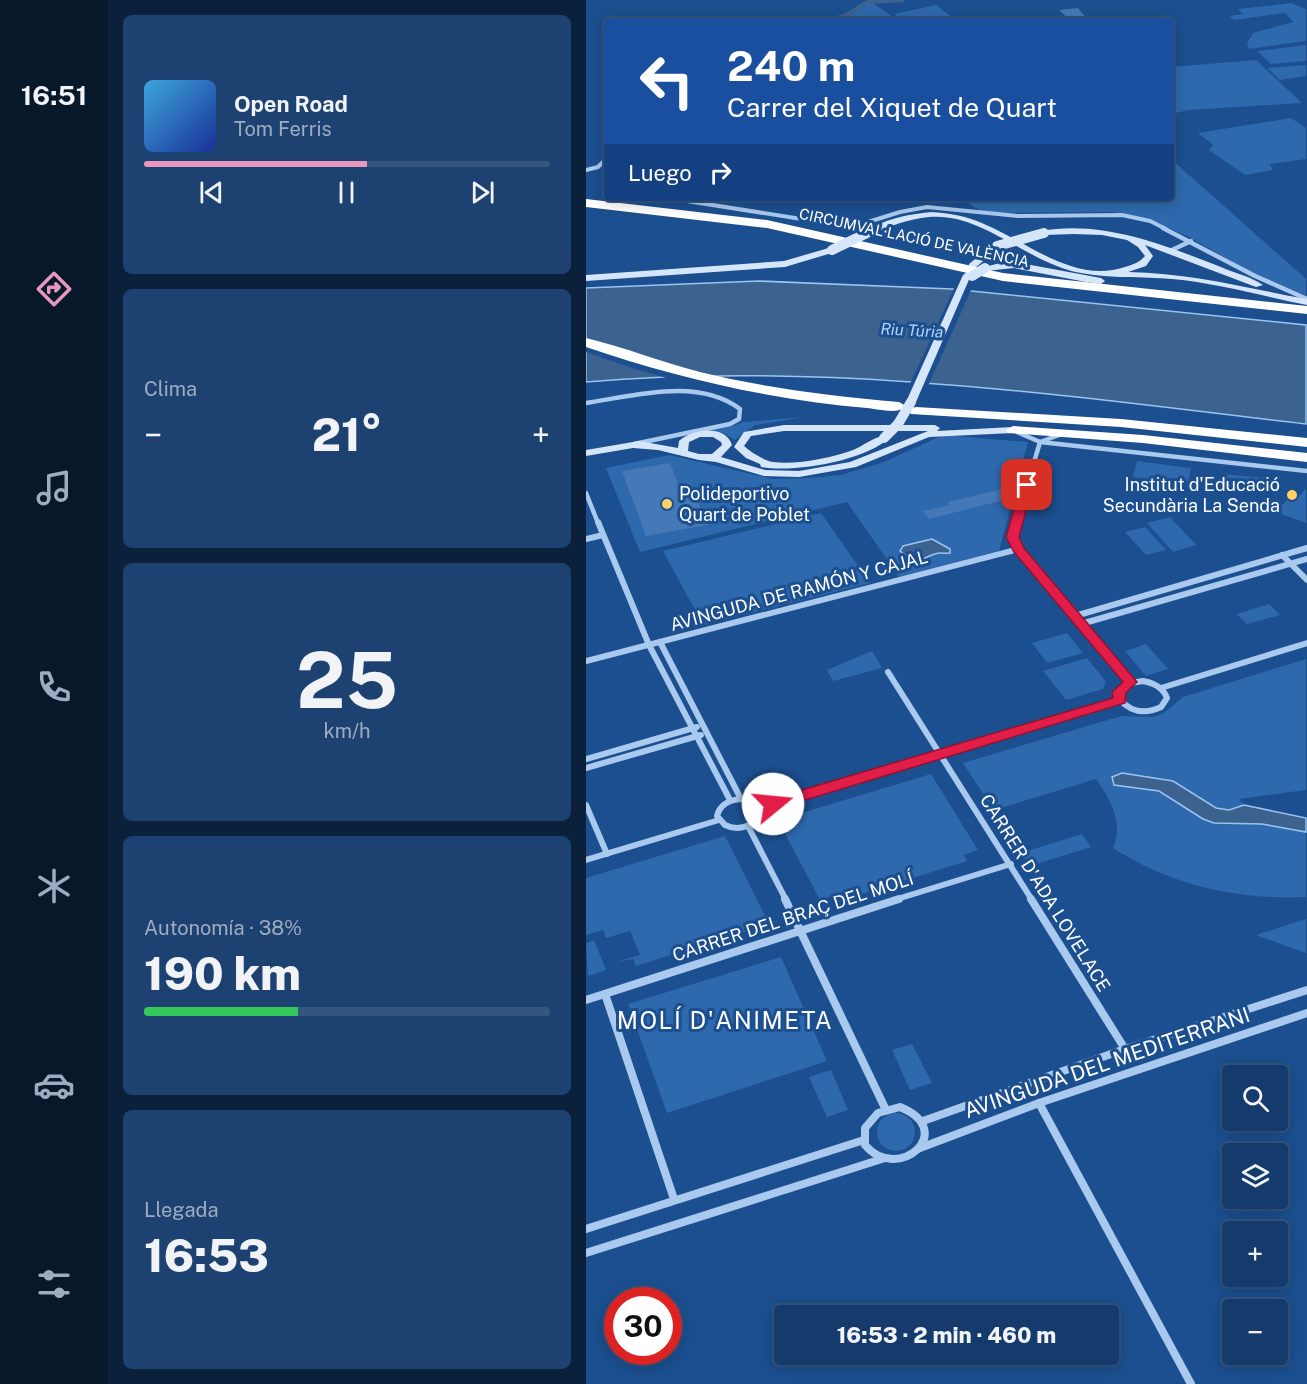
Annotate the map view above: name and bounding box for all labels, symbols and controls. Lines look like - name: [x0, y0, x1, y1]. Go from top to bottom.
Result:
- text: 240 m: [727, 41, 855, 90]
- icon: left: [628, 42, 706, 120]
- text: 16:51: [21, 79, 87, 111]
- text: Open Road: [234, 91, 348, 117]
- text: Carrer del Xiquet de Quart: [727, 91, 1057, 123]
- text: Tom Ferris: [234, 117, 332, 141]
- icon: right: [704, 156, 737, 189]
- text: Luego: [628, 160, 692, 186]
- icon: previous: [195, 176, 228, 209]
- icon: pause: [330, 176, 363, 209]
- icon: next: [466, 176, 499, 209]
- street label: CIRCUMVAL·LACIÓ DE VALÈNCIA: [798, 204, 1031, 270]
- icon: directions: [33, 268, 75, 310]
- water label: Riu Túria: [880, 319, 944, 342]
- text: Clima: [144, 377, 197, 401]
- text: 21°: [312, 408, 382, 461]
- text: −: [144, 416, 162, 454]
- text: +: [532, 416, 550, 454]
- pin: [1001, 459, 1052, 510]
- icon: music: [33, 467, 75, 509]
- icon: arrive: [1010, 468, 1043, 501]
- place label: Institut d'Educació Secundària La Senda: [1103, 474, 1280, 516]
- place label: Polideportivo Quart de Poblet: [679, 483, 810, 525]
- marker: Institut d'Educació Secundària La Senda: [1285, 488, 1299, 502]
- marker: Polideportivo Quart de Poblet: [660, 497, 674, 511]
- street label: AVINGUDA DE RAMÓN Y CAJAL: [667, 545, 930, 635]
- text: 25: [296, 634, 398, 726]
- icon: phone: [33, 666, 75, 708]
- text: km/h: [323, 719, 371, 743]
- position arrow: [741, 772, 805, 836]
- street label: CARRER D'ADA LOVELACE: [976, 790, 1115, 995]
- icon: climate: [33, 865, 75, 907]
- street label: CARRER DEL BRAÇ DEL MOLÍ: [669, 866, 917, 965]
- text: Autonomía · 38%: [144, 916, 302, 940]
- text: 190 km: [144, 947, 301, 1000]
- street label: AVINGUDA DEL MEDITERRANI: [961, 1002, 1253, 1123]
- district label: MOLÍ D'ANIMETA: [617, 1006, 833, 1034]
- icon: car: [33, 1064, 75, 1106]
- map controls: [1222, 1065, 1288, 1365]
- button: search: [1222, 1065, 1288, 1131]
- button: layers: [1222, 1143, 1288, 1209]
- text: Llegada: [144, 1198, 219, 1222]
- button: +: [1222, 1221, 1288, 1287]
- text: 16:53: [144, 1229, 269, 1282]
- icon: filters: [33, 1263, 75, 1305]
- speed limit sign: 30: [604, 1287, 682, 1365]
- button: −: [1222, 1299, 1288, 1365]
- text: 16:53 · 2 min · 460 m: [837, 1322, 1056, 1348]

